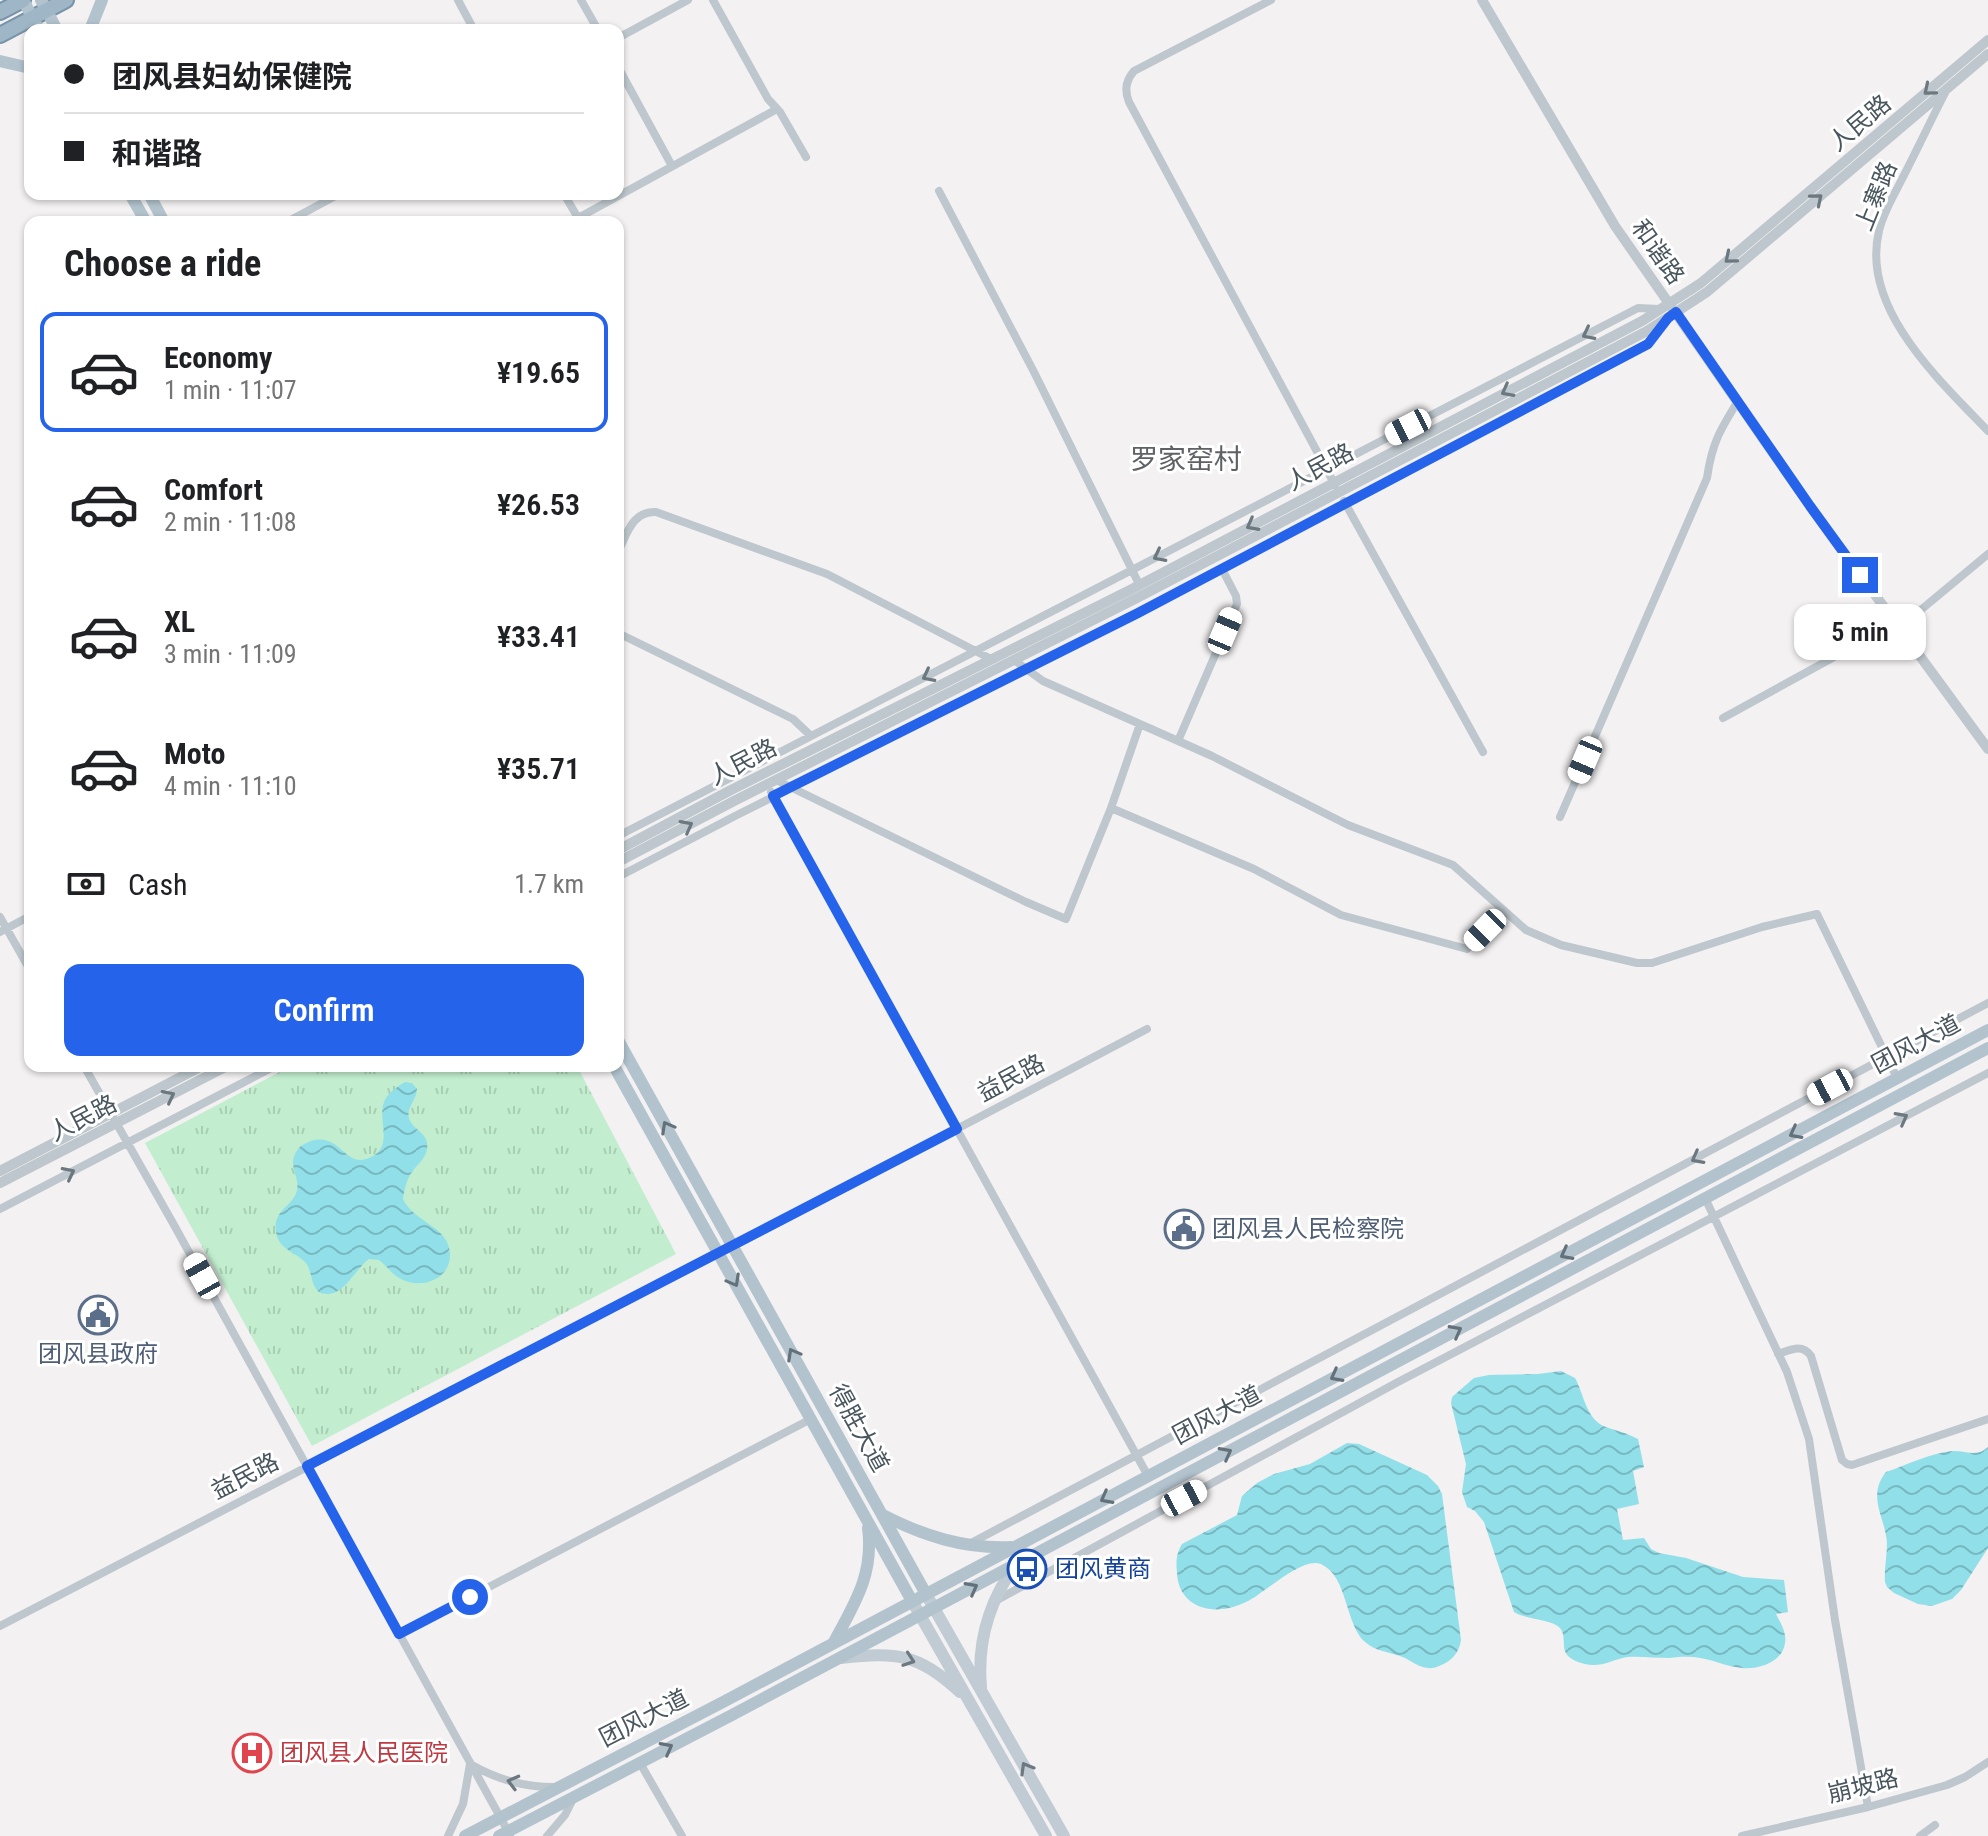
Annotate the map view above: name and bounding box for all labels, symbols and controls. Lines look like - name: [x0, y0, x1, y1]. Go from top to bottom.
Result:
- text: 团风县妇幼保健院: [112, 59, 352, 94]
- one-way arrow: [1923, 80, 1938, 95]
- street label: 人民路: [1823, 89, 1897, 157]
- text: 和谐路: [112, 136, 202, 171]
- street label: 上寨路: [1850, 157, 1902, 235]
- one-way arrow: [1808, 194, 1823, 209]
- street label: 和谐路: [1626, 214, 1690, 290]
- text: Choose a ride: [64, 243, 261, 285]
- one-way arrow: [1725, 248, 1739, 263]
- one-way arrow: [1582, 324, 1597, 339]
- icon: car: [68, 336, 140, 408]
- text: Economy: [164, 340, 272, 375]
- text: ¥19.65: [497, 355, 580, 390]
- text: 1 min · 11:07: [164, 375, 297, 405]
- one-way arrow: [1501, 381, 1516, 396]
- car: [1381, 405, 1435, 449]
- street label: 人民路: [1282, 438, 1358, 496]
- district label: 罗家窑村: [1130, 443, 1242, 476]
- icon: car: [68, 468, 140, 540]
- text: Comfort: [164, 472, 263, 507]
- text: ¥26.53: [497, 487, 580, 522]
- text: 2 min · 11:08: [164, 507, 297, 537]
- one-way arrow: [1246, 515, 1261, 530]
- one-way arrow: [1152, 547, 1167, 562]
- route end: [1842, 557, 1878, 593]
- icon: car: [68, 600, 140, 672]
- callout: 5 min: [1794, 603, 1926, 659]
- text: XL: [164, 604, 195, 639]
- car: [1205, 604, 1245, 658]
- text: 5 min: [1831, 617, 1889, 647]
- text: ¥33.41: [497, 619, 580, 654]
- text: 3 min · 11:09: [164, 639, 297, 669]
- one-way arrow: [921, 666, 936, 681]
- icon: car: [68, 732, 140, 804]
- street label: 人民路: [705, 733, 781, 791]
- car: [1565, 733, 1605, 787]
- text: Moto: [164, 736, 225, 771]
- text: ¥35.71: [497, 751, 580, 786]
- text: 4 min · 11:10: [164, 771, 297, 801]
- one-way arrow: [679, 820, 693, 835]
- icon: cash: [64, 862, 108, 906]
- text: Cash: [128, 867, 188, 902]
- text: 1.7 km: [514, 869, 584, 899]
- car: [1460, 905, 1510, 955]
- button: Confirm: [64, 964, 584, 1056]
- street label: 团风大道: [1867, 1009, 1965, 1079]
- street label: 益民路: [973, 1049, 1049, 1107]
- car: [1803, 1065, 1857, 1109]
- street label: 人民路: [45, 1089, 121, 1147]
- one-way arrow: [160, 1090, 175, 1106]
- one-way arrow: [1893, 1112, 1908, 1127]
- one-way arrow: [661, 1121, 676, 1135]
- one-way arrow: [1789, 1123, 1804, 1138]
- one-way arrow: [1690, 1149, 1705, 1164]
- one-way arrow: [61, 1167, 76, 1182]
- public building icon: 团风县人民检察院: [1163, 1208, 1205, 1250]
- place label: 团风县人民检察院: [1212, 1215, 1404, 1243]
- one-way arrow: [1559, 1245, 1574, 1260]
- car: [180, 1249, 224, 1303]
- one-way arrow: [724, 1272, 740, 1287]
- public building icon: 团风县政府: [77, 1294, 119, 1336]
- one-way arrow: [1447, 1325, 1462, 1340]
- place label: 团风县政府: [38, 1340, 158, 1368]
- one-way arrow: [787, 1349, 803, 1363]
- one-way arrow: [1330, 1367, 1344, 1382]
- street label: 得胜大道: [823, 1379, 895, 1477]
- street label: 团风大道: [1168, 1380, 1266, 1450]
- street label: 益民路: [207, 1447, 283, 1505]
- one-way arrow: [1218, 1447, 1232, 1462]
- car: [1157, 1476, 1211, 1520]
- one-way arrow: [1100, 1489, 1115, 1504]
- bus stop icon: 团风黄商: [1006, 1548, 1048, 1590]
- place label: 团风黄商: [1055, 1555, 1151, 1583]
- route start: [452, 1579, 488, 1615]
- one-way arrow: [963, 1582, 978, 1597]
- one-way arrow: [901, 1650, 915, 1666]
- street label: 团风大道: [595, 1684, 693, 1752]
- hospital icon: 团风县人民医院: [231, 1732, 273, 1774]
- place label: 团风县人民医院: [280, 1739, 448, 1767]
- one-way arrow: [659, 1743, 674, 1758]
- one-way arrow: [1020, 1762, 1036, 1777]
- street label: 崩坡路: [1825, 1764, 1901, 1808]
- one-way arrow: [506, 1774, 520, 1791]

